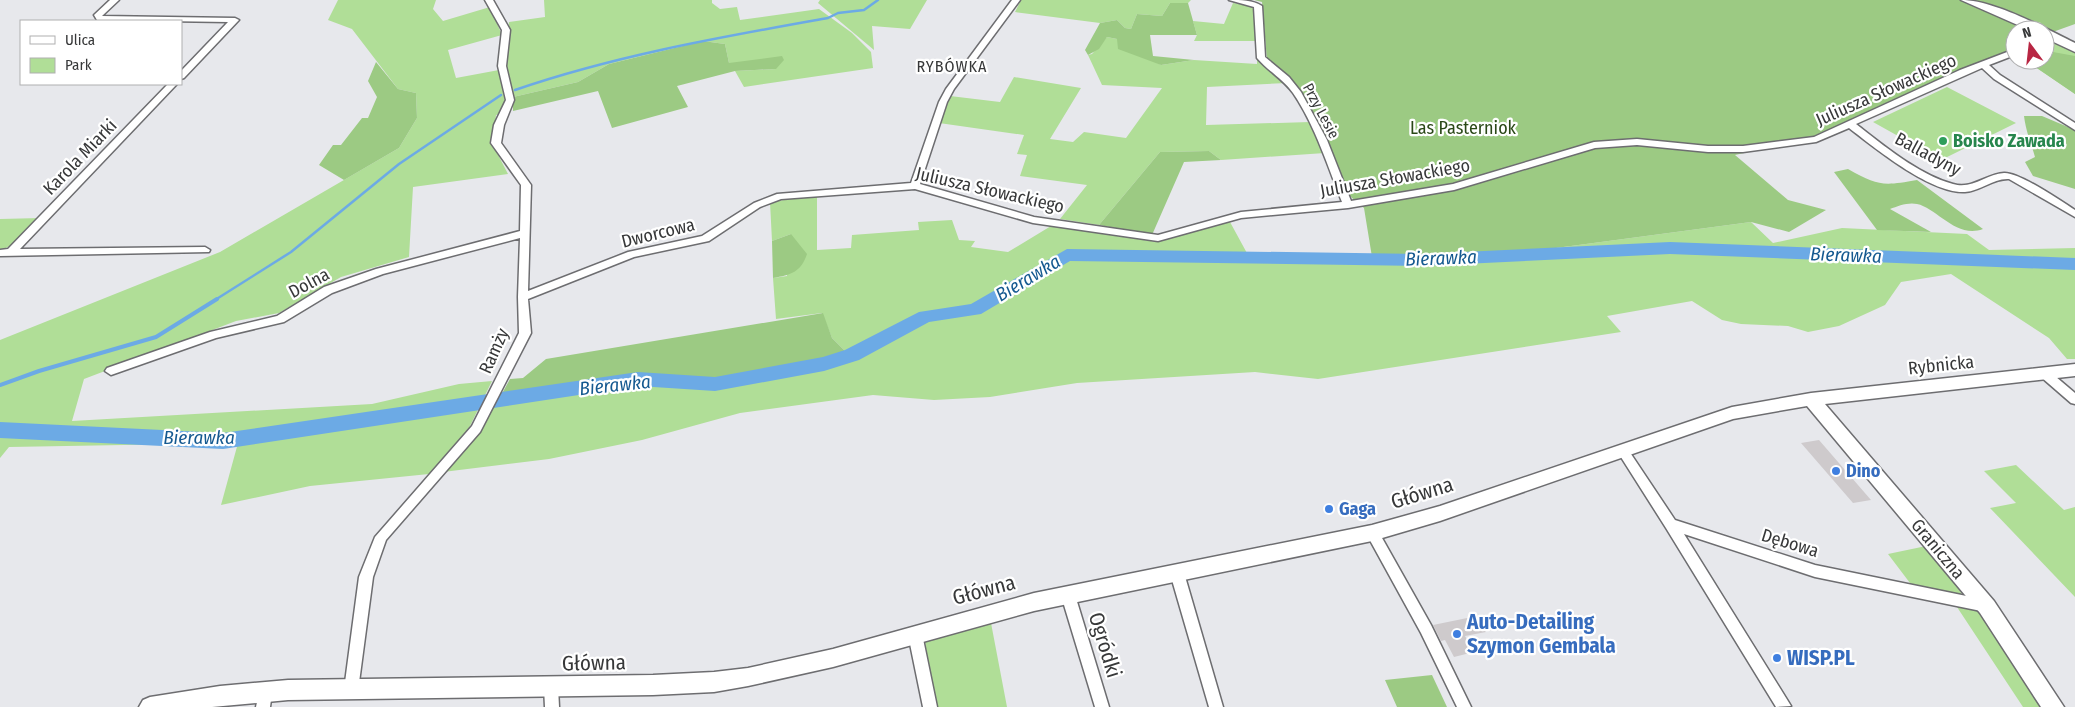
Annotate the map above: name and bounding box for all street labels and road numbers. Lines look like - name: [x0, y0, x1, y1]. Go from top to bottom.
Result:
- street label: Juliusza Słowackiego: [1812, 49, 1960, 131]
- street label: Przy Lesie: [1299, 80, 1343, 142]
- street label: Karola Miarki: [39, 115, 121, 199]
- street label: Balladyny: [1891, 127, 1965, 181]
- street label: Juliusza Słowackiego: [1318, 154, 1472, 202]
- street label: Juliusza Słowackiego: [914, 162, 1066, 218]
- street label: Dworcowa: [619, 213, 697, 253]
- street label: Dolna: [285, 263, 333, 303]
- street label: Ramży: [474, 325, 514, 377]
- street label: Rybnicka: [1907, 351, 1975, 379]
- street label: Główna: [1388, 471, 1456, 515]
- street label: Graniczna: [1906, 514, 1970, 584]
- street label: Dębowa: [1759, 524, 1821, 562]
- street label: Główna: [950, 569, 1018, 611]
- street label: Ogródki: [1083, 609, 1127, 681]
- street label: Główna: [562, 649, 626, 677]

